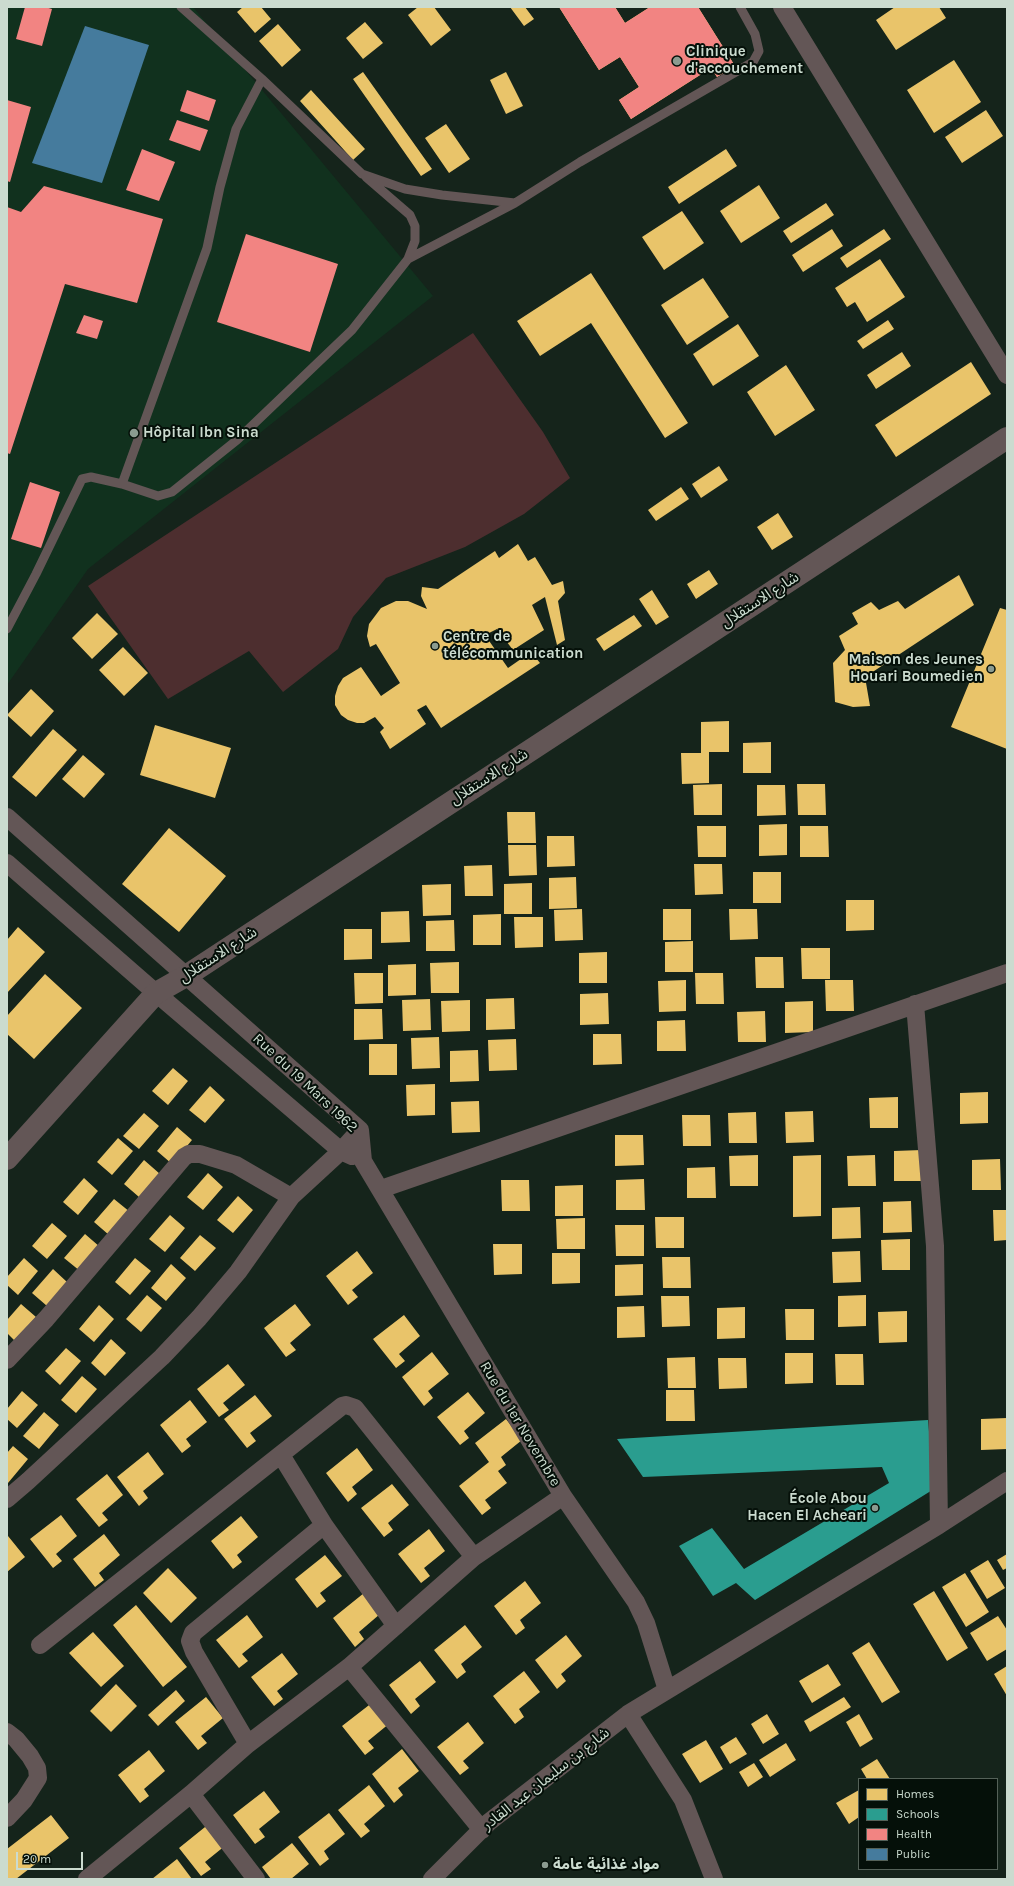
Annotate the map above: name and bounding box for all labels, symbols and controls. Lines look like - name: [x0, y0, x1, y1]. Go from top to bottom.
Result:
- place label: Clinique d'accouchement: [686, 43, 803, 78]
- marker: Clinique d'accouchement: [671, 55, 683, 67]
- place label: Hôpital Ibn Sina: [143, 424, 259, 442]
- marker: Hôpital Ibn Sina: [128, 427, 140, 439]
- street label: شارع الاستقلال: [718, 568, 802, 632]
- place label: Centre de télécommunication: [443, 628, 583, 663]
- marker: Centre de télécommunication: [430, 641, 440, 651]
- place label: Maison des Jeunes Houari Boumedien: [849, 651, 983, 686]
- marker: Maison des Jeunes Houari Boumedien: [986, 664, 996, 674]
- street label: شارع الاستقلال: [447, 745, 531, 809]
- street label: شارع الاستقلال: [176, 923, 260, 987]
- street label: Rue du 19 Mars 1962: [249, 1030, 361, 1136]
- street label: Rue du 1er Novembre: [476, 1358, 564, 1490]
- place label: École Abou Hacen El Acheari: [747, 1490, 867, 1525]
- marker: École Abou Hacen El Acheari: [870, 1503, 880, 1513]
- street label: شارع بن سليمان عبد القادر: [479, 1724, 613, 1834]
- legend: [858, 1778, 998, 1870]
- text: Homes: [896, 1787, 934, 1801]
- text: Schools: [896, 1807, 939, 1821]
- text: Health: [896, 1827, 932, 1841]
- scale bar: [18, 1844, 85, 1870]
- text: Public: [896, 1847, 930, 1861]
- text: 20 m: [23, 1852, 51, 1866]
- place label: مواد غذائية عامة: [553, 1856, 659, 1874]
- marker: مواد غذائية عامة: [540, 1860, 550, 1870]

